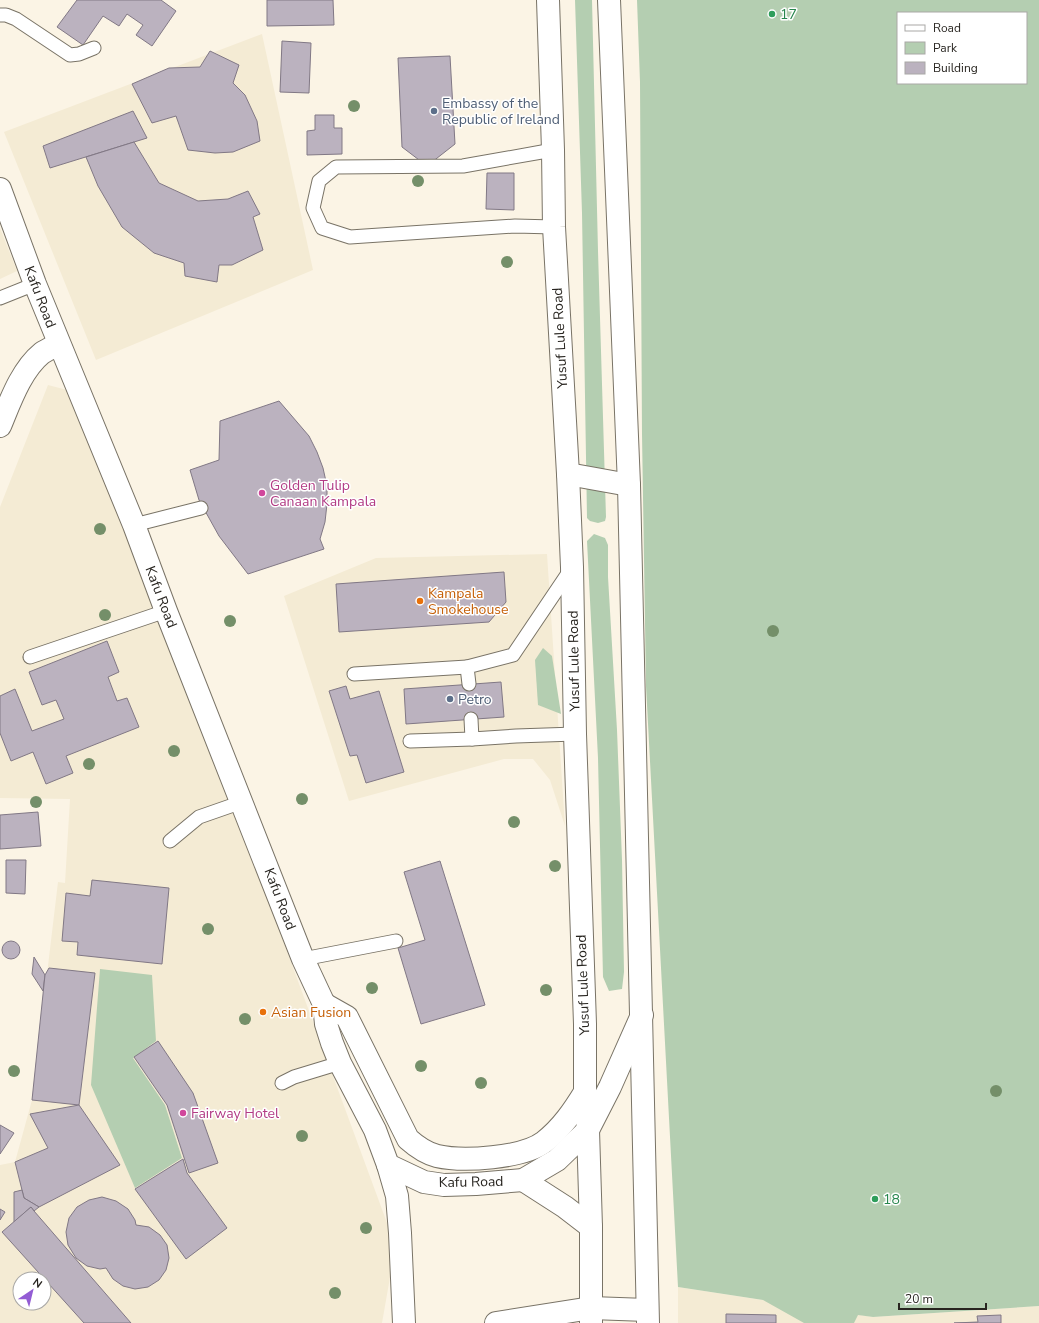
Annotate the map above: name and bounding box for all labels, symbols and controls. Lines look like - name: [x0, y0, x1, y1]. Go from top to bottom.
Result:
- place label: 17: [780, 5, 797, 24]
- marker: 17: [767, 9, 777, 19]
- legend: [897, 12, 1027, 84]
- text: Road: [933, 20, 961, 36]
- text: Park: [933, 40, 958, 56]
- text: Building: [933, 60, 978, 76]
- place label: Embassy of the Republic of Ireland: [442, 94, 560, 129]
- marker: Embassy of the Republic of Ireland: [429, 106, 439, 116]
- street label: Kafu Road: [20, 263, 60, 331]
- street label: Yusuf Lule Road: [548, 287, 572, 390]
- place label: Golden Tulip Canaan Kampala: [270, 476, 376, 511]
- marker: Golden Tulip Canaan Kampala: [257, 488, 267, 498]
- street label: Kafu Road: [141, 563, 181, 631]
- place label: Kampala Smokehouse: [428, 584, 508, 619]
- marker: Kampala Smokehouse: [415, 596, 425, 606]
- street label: Yusuf Lule Road: [564, 610, 584, 713]
- place label: Petro: [458, 690, 492, 709]
- marker: Petro: [445, 694, 455, 704]
- street label: Kafu Road: [260, 865, 300, 933]
- street label: Yusuf Lule Road: [572, 934, 594, 1037]
- place label: Asian Fusion: [271, 1003, 351, 1022]
- marker: Asian Fusion: [258, 1007, 268, 1017]
- place label: Fairway Hotel: [191, 1104, 280, 1123]
- marker: Fairway Hotel: [178, 1108, 188, 1118]
- street label: Kafu Road: [438, 1172, 504, 1192]
- place label: 18: [883, 1190, 900, 1209]
- marker: 18: [870, 1194, 880, 1204]
- north arrow: [12, 1271, 52, 1311]
- text: N: [30, 1275, 45, 1292]
- scale bar: [899, 1285, 986, 1311]
- text: 20 m: [905, 1291, 933, 1307]

